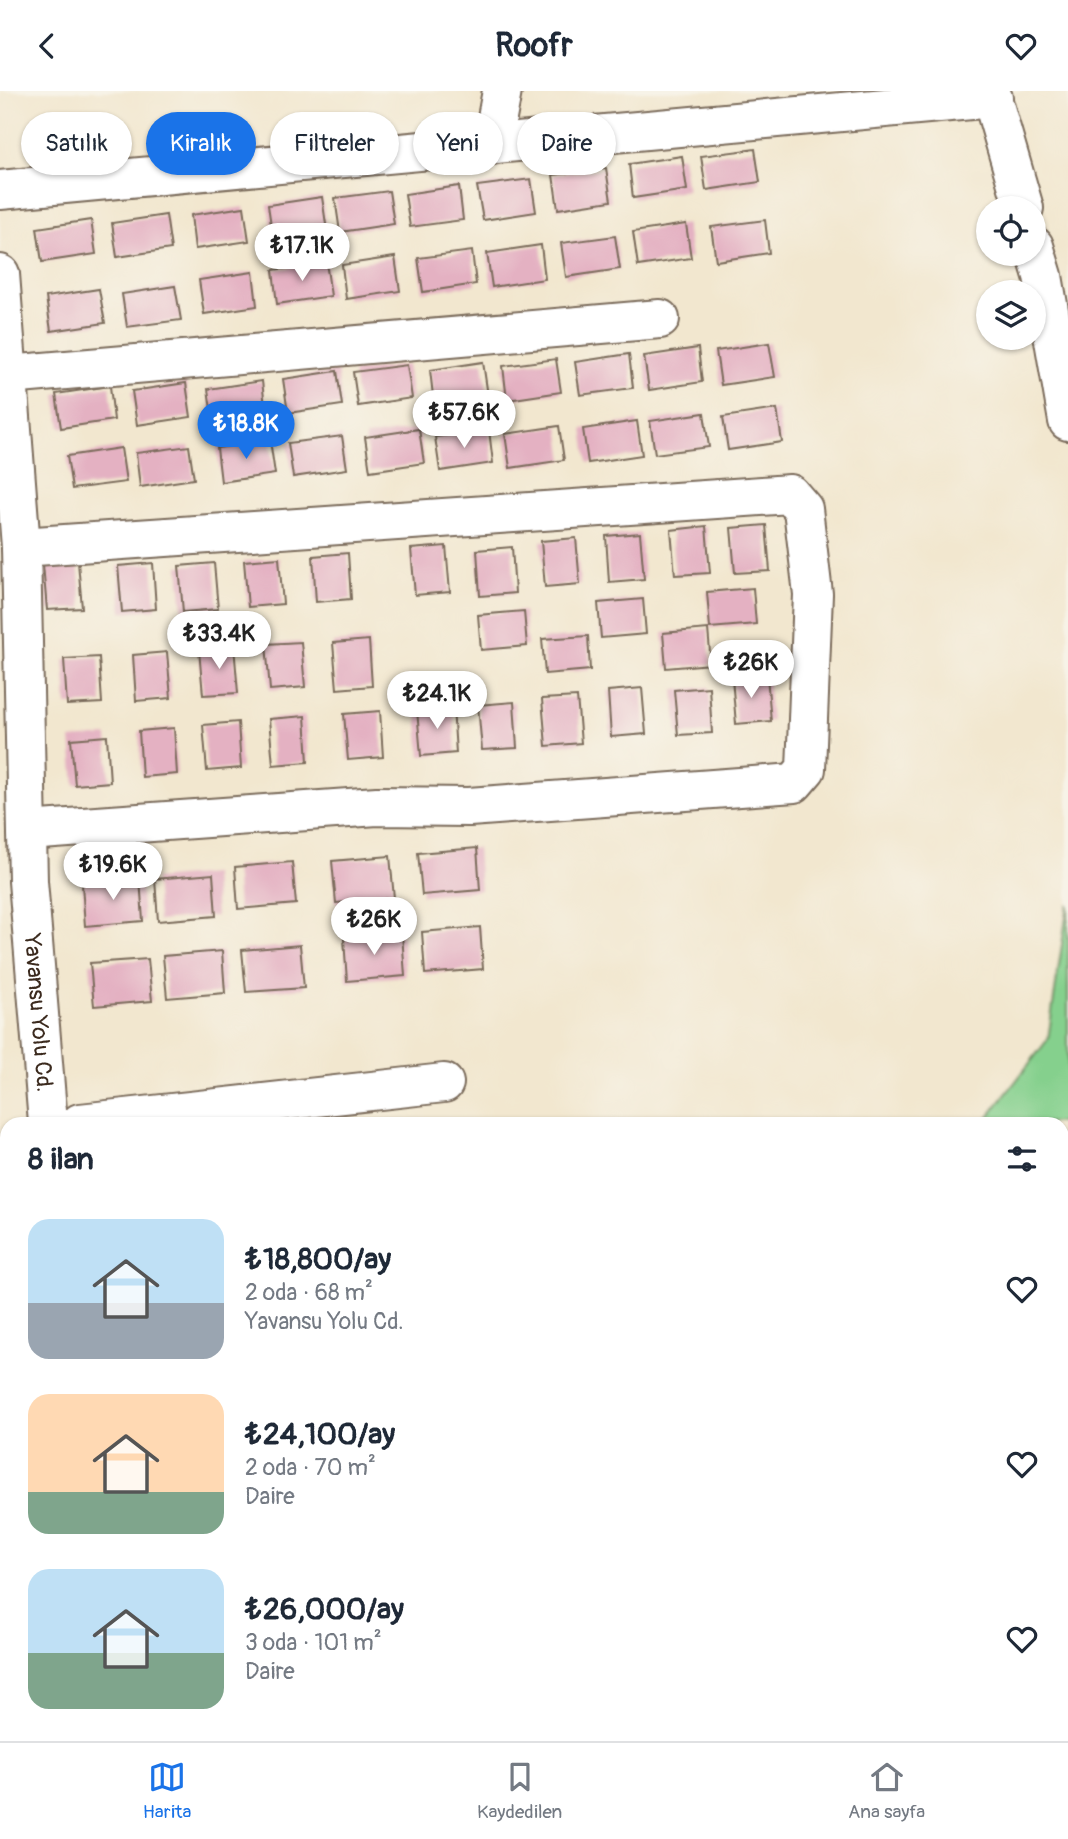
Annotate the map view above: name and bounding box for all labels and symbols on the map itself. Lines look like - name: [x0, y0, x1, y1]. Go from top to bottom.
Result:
- pin: ₺17.1K: [245, 223, 359, 283]
- pin: ₺57.6K: [407, 391, 521, 450]
- pin: ₺18.8K: [189, 401, 303, 461]
- pin: ₺33.4K: [162, 611, 276, 671]
- pin: ₺26K: [710, 641, 792, 700]
- pin: ₺24.1K: [380, 671, 494, 731]
- pin: ₺19.6K: [56, 843, 170, 902]
- pin: ₺26K: [333, 897, 415, 957]
- street label: Yavansu Yolu Cd.: [17, 931, 59, 1093]

